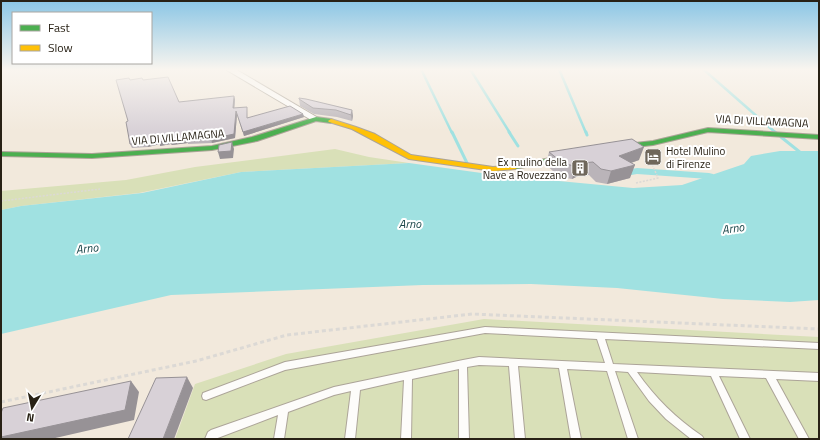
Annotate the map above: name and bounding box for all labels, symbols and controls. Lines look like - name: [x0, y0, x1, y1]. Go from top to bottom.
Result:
- legend: [12, 12, 152, 64]
- text: Fast: [48, 18, 71, 37]
- text: Slow: [48, 38, 73, 57]
- street label: VIA DI VILLAMAGNA: [715, 111, 809, 131]
- street label: VIA DI VILLAMAGNA: [131, 125, 225, 149]
- place label: Hotel Mulino di Firenze: [666, 143, 725, 172]
- hotel icon: Hotel Mulino di Firenze: [643, 147, 663, 167]
- place label: Ex mulino della Nave a Rovezzano: [483, 154, 567, 183]
- building icon: Ex mulino della Nave a Rovezzano: [570, 158, 590, 178]
- water label: Arno: [399, 214, 422, 233]
- water label: Arno: [721, 217, 746, 239]
- water label: Arno: [75, 237, 100, 259]
- north arrow: [12, 388, 52, 428]
- text: N: [25, 409, 35, 426]

